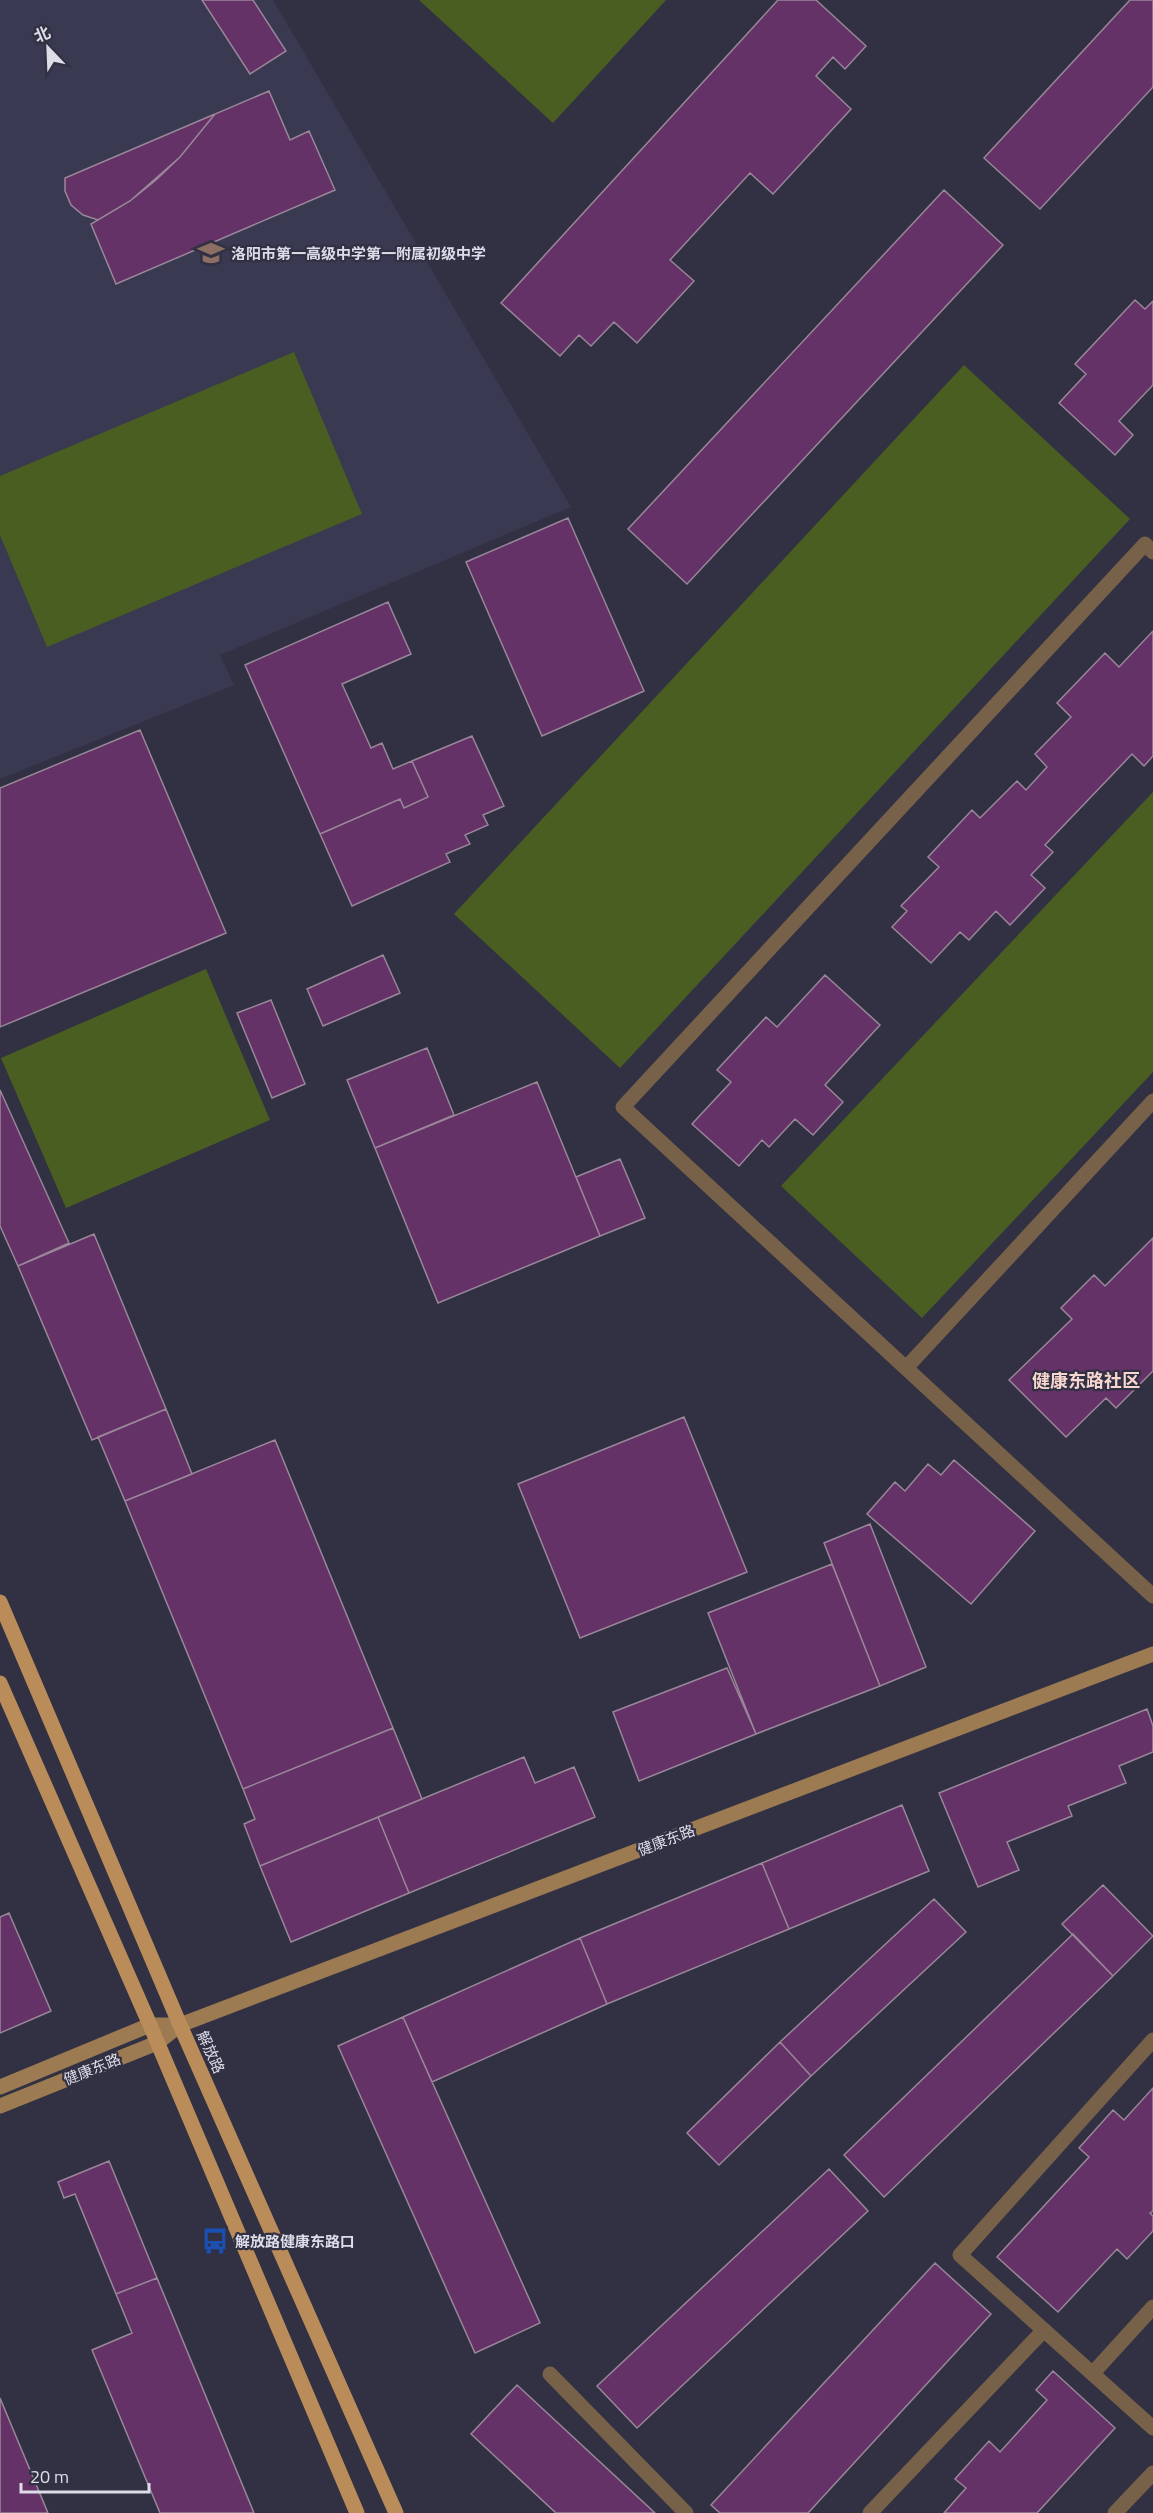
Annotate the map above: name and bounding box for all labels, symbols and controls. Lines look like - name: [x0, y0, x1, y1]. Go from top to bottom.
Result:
- north arrow: [18, 18, 78, 78]
- text: 北: [30, 20, 54, 48]
- school or university icon: 洛阳市第一高级中学第一附属初级中学: [196, 238, 226, 268]
- place label: 洛阳市第一高级中学第一附属初级中学: [231, 242, 486, 265]
- district label: 健康东路社区: [1032, 1367, 1140, 1394]
- street label: 健康东路: [634, 1819, 698, 1861]
- street label: 解放路: [191, 2027, 231, 2077]
- street label: 健康东路: [60, 2047, 124, 2091]
- bus stop icon: 解放路健康东路口: [200, 2226, 230, 2256]
- place label: 解放路健康东路口: [235, 2230, 355, 2253]
- scale bar: [21, 2456, 148, 2494]
- text: 20 m: [30, 2463, 69, 2490]

